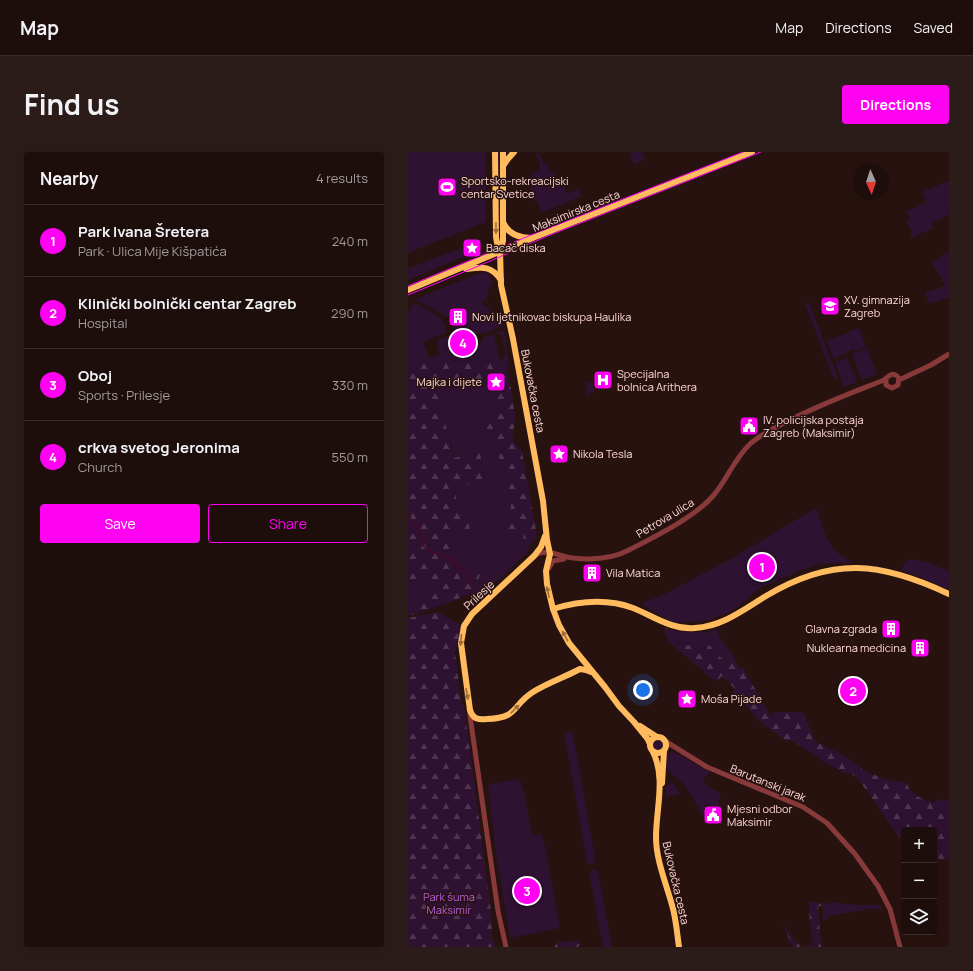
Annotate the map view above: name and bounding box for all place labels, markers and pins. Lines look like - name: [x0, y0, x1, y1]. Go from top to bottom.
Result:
- place label: Sportsko-rekreacijski centar Svetice: [461, 173, 569, 201]
- sports icon: Sportsko-rekreacijski centar Svetice: [436, 176, 458, 198]
- place icon: Bacač diska: [461, 237, 483, 259]
- place label: Bacač diska: [486, 240, 546, 255]
- place label: XV. gimnazija Zagreb: [844, 292, 910, 320]
- school or university icon: XV. gimnazija Zagreb: [819, 295, 841, 317]
- building icon: Novi ljetnikovac biskupa Haulika: [447, 306, 469, 328]
- place label: Novi ljetnikovac biskupa Haulika: [472, 309, 631, 324]
- pin: 4: [450, 328, 476, 358]
- place label: Specijalna bolnica Arithera: [617, 366, 697, 394]
- hospital icon: Specijalna bolnica Arithera: [592, 369, 614, 391]
- place icon: Majka i dijete: [485, 371, 507, 393]
- place label: Majka i dijete: [416, 374, 483, 389]
- place label: IV. policijska postaja Zagreb (Maksimir): [763, 412, 864, 440]
- public building icon: IV. policijska postaja Zagreb (Maksimir): [738, 415, 760, 437]
- place icon: Nikola Tesla: [548, 443, 570, 465]
- place label: Nikola Tesla: [573, 446, 632, 461]
- pin: 1: [749, 552, 775, 582]
- building icon: Vila Matica: [581, 562, 603, 584]
- place label: Vila Matica: [606, 565, 660, 580]
- building icon: Glavna zgrada: [880, 618, 902, 640]
- place label: Glavna zgrada: [806, 621, 877, 636]
- building icon: Nuklearna medicina: [909, 637, 931, 659]
- place label: Nuklearna medicina: [807, 640, 906, 655]
- pin: 2: [840, 676, 866, 706]
- place icon: Moša Pijade: [676, 688, 698, 710]
- place label: Moša Pijade: [701, 691, 762, 706]
- place label: Mjesni odbor Maksimir: [727, 801, 793, 829]
- public building icon: Mjesni odbor Maksimir: [702, 804, 724, 826]
- pin: 3: [514, 876, 540, 906]

